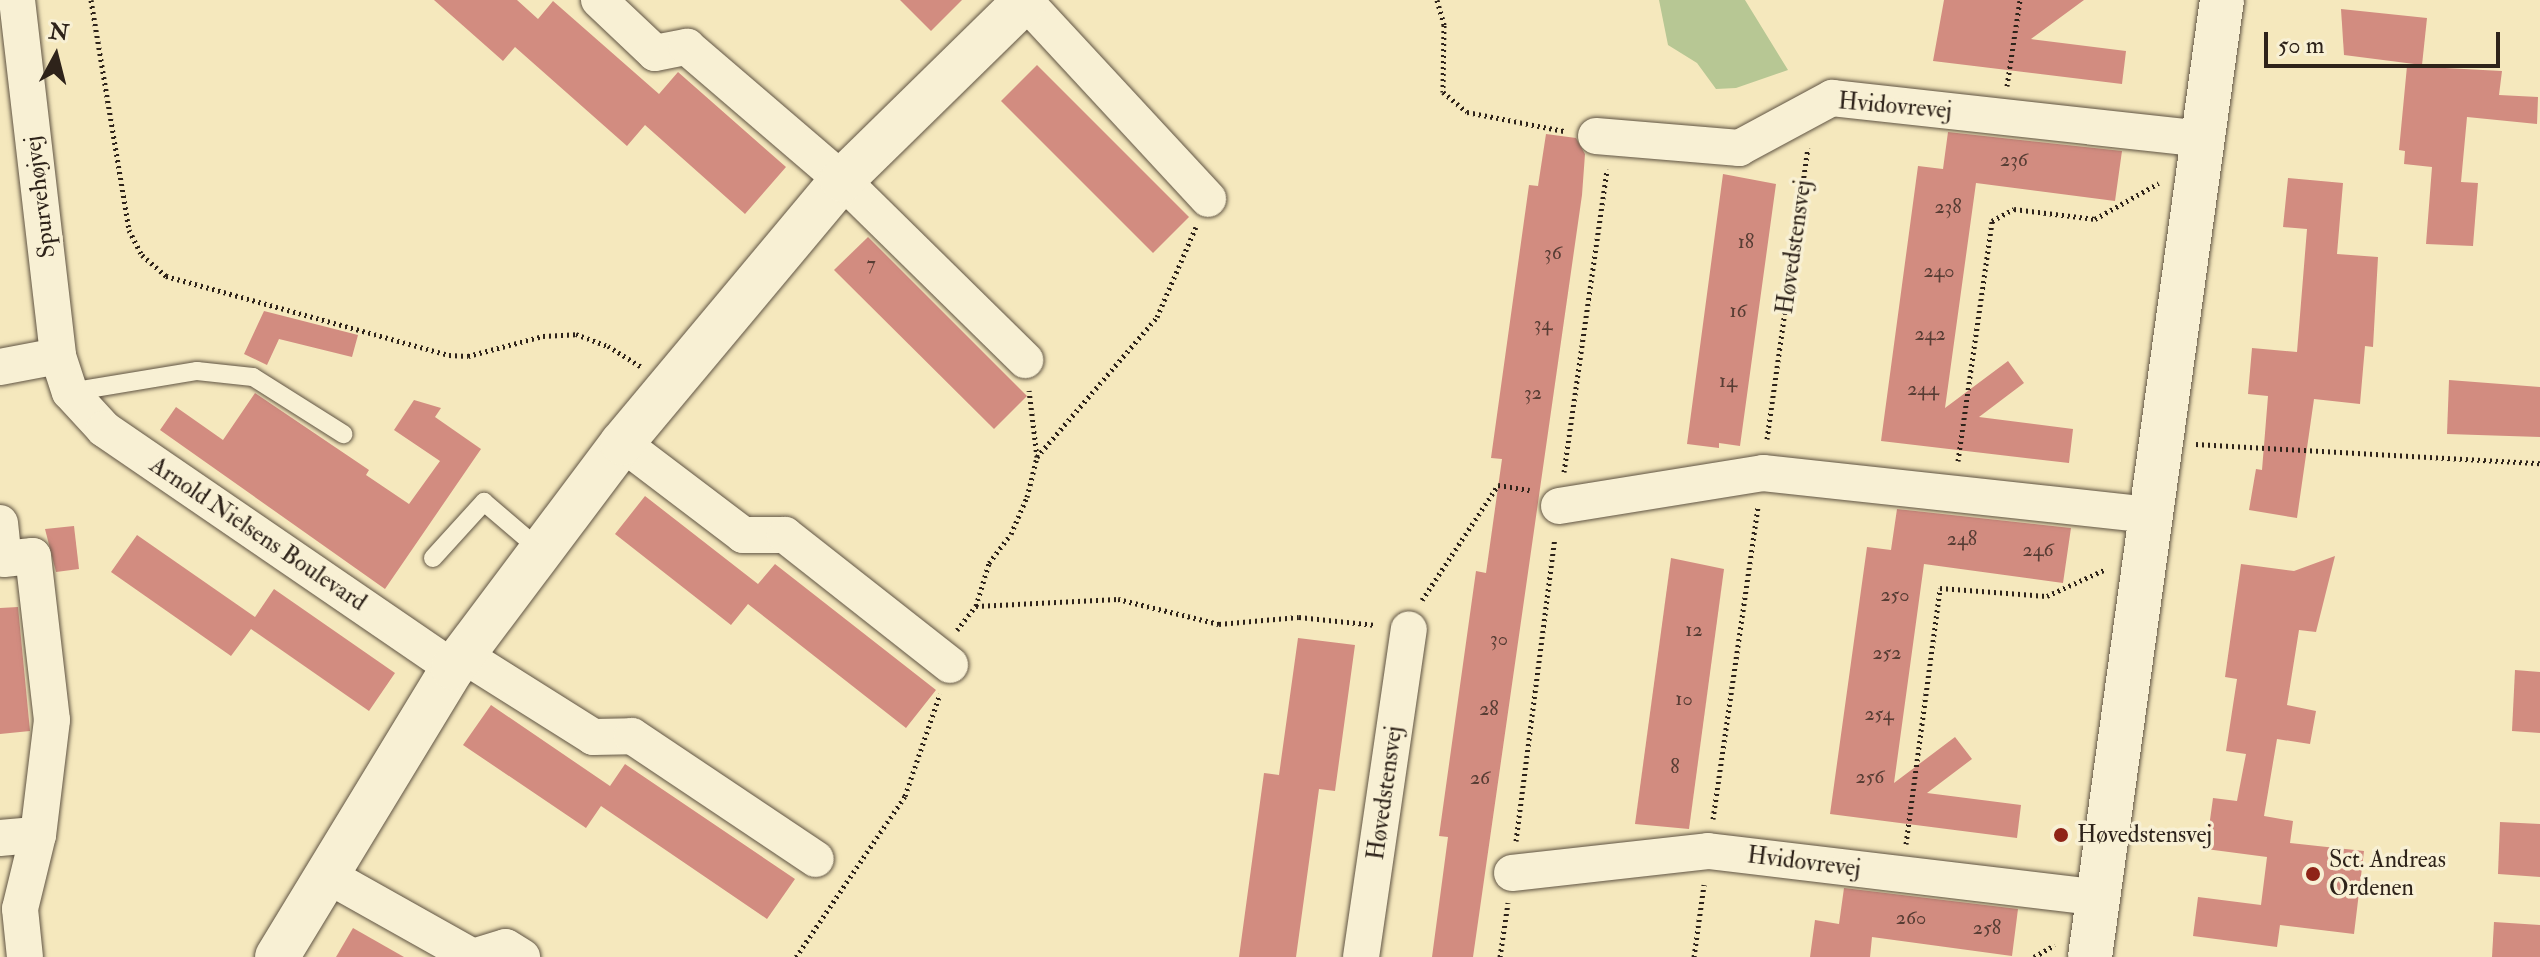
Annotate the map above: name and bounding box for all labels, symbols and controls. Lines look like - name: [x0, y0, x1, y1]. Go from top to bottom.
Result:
- north arrow: [16, 16, 96, 96]
- scale bar: [2268, 16, 2504, 66]
- text: N: [47, 17, 70, 47]
- text: 50 m: [2278, 30, 2324, 61]
- street label: Hvidovrevej: [1837, 87, 1953, 125]
- street label: Spurvehøjvej: [18, 134, 62, 260]
- house number: 236: [2000, 147, 2028, 171]
- street label: Høvedstensvej: [1770, 178, 1818, 316]
- house number: 238: [1934, 194, 1962, 218]
- house number: 18: [1738, 229, 1754, 253]
- house number: 36: [1544, 240, 1562, 264]
- house number: 7: [866, 251, 876, 275]
- house number: 240: [1923, 258, 1955, 282]
- house number: 16: [1729, 298, 1747, 322]
- house number: 34: [1534, 311, 1552, 335]
- house number: 242: [1914, 321, 1946, 345]
- house number: 14: [1719, 368, 1737, 392]
- house number: 244: [1907, 376, 1939, 400]
- house number: 32: [1524, 380, 1542, 404]
- street label: Arnold Nielsens Boulevard: [144, 451, 372, 617]
- house number: 248: [1947, 526, 1977, 550]
- house number: 246: [2023, 537, 2053, 561]
- house number: 250: [1881, 582, 1909, 606]
- house number: 12: [1685, 617, 1703, 641]
- house number: 30: [1490, 626, 1508, 650]
- house number: 252: [1873, 640, 1901, 664]
- house number: 10: [1675, 686, 1693, 710]
- house number: 28: [1479, 696, 1499, 720]
- house number: 254: [1864, 701, 1894, 725]
- street label: Høvedstensvej: [1361, 724, 1409, 862]
- house number: 8: [1670, 754, 1680, 778]
- house number: 256: [1856, 764, 1884, 788]
- house number: 26: [1470, 765, 1490, 789]
- place label: Høvedstensvej: [2077, 821, 2212, 849]
- marker: Høvedstensvej: [2052, 826, 2070, 844]
- street label: Hvidovrevej: [1746, 841, 1862, 883]
- place label: Sct. Andreas Ordenen: [2329, 846, 2446, 902]
- marker: Sct. Andreas Ordenen: [2304, 865, 2322, 883]
- house number: 260: [1896, 905, 1926, 929]
- house number: 258: [1973, 915, 2001, 939]

